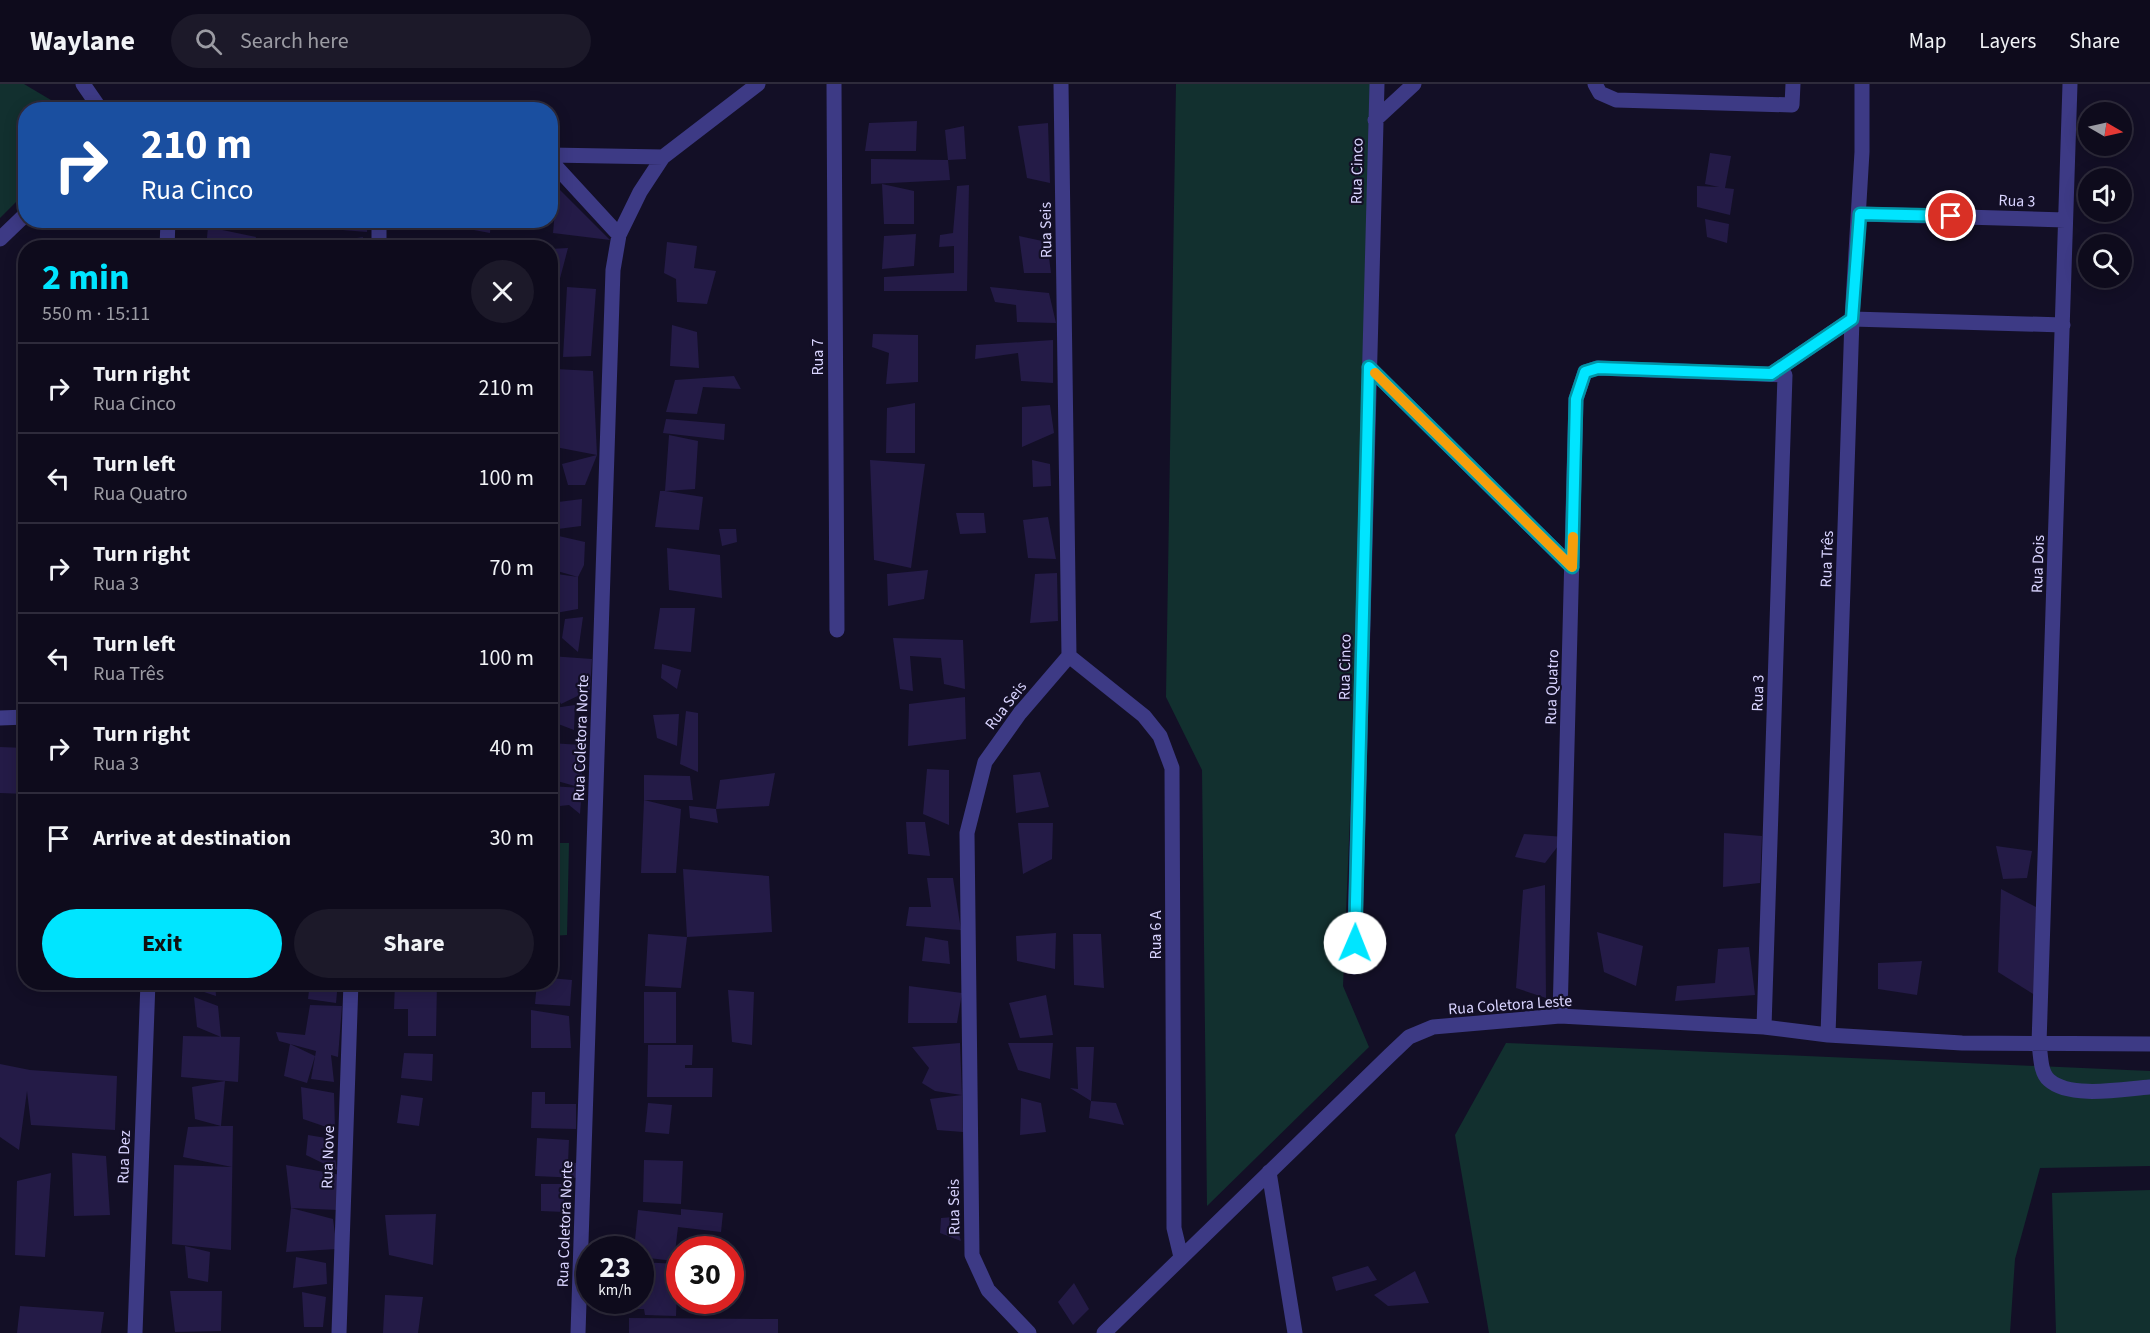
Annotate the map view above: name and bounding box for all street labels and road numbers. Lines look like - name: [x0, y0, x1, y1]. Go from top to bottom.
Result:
- street label: Rua Cinco: [1345, 138, 1369, 204]
- street label: Rua 3: [1998, 189, 2036, 213]
- street label: Rua Seis: [1035, 201, 1057, 258]
- street label: Rua 7: [807, 338, 829, 376]
- street label: Rua Três: [1815, 530, 1839, 588]
- street label: Rua Dois: [2026, 534, 2050, 594]
- street label: Rua Cinco: [1333, 634, 1357, 700]
- street label: Rua Quatro: [1540, 649, 1564, 725]
- street label: Rua Coletora Norte: [568, 674, 594, 802]
- street label: Rua 3: [1746, 674, 1770, 712]
- street label: Rua Seis: [980, 676, 1032, 735]
- street label: Rua 6 A: [1145, 910, 1167, 959]
- street label: Rua Coletora Leste: [1447, 990, 1573, 1020]
- street label: Rua Nove: [316, 1125, 340, 1189]
- street label: Rua Dez: [112, 1130, 136, 1184]
- street label: Rua Coletora Norte: [552, 1160, 578, 1288]
- street label: Rua Seis: [943, 1178, 965, 1235]

